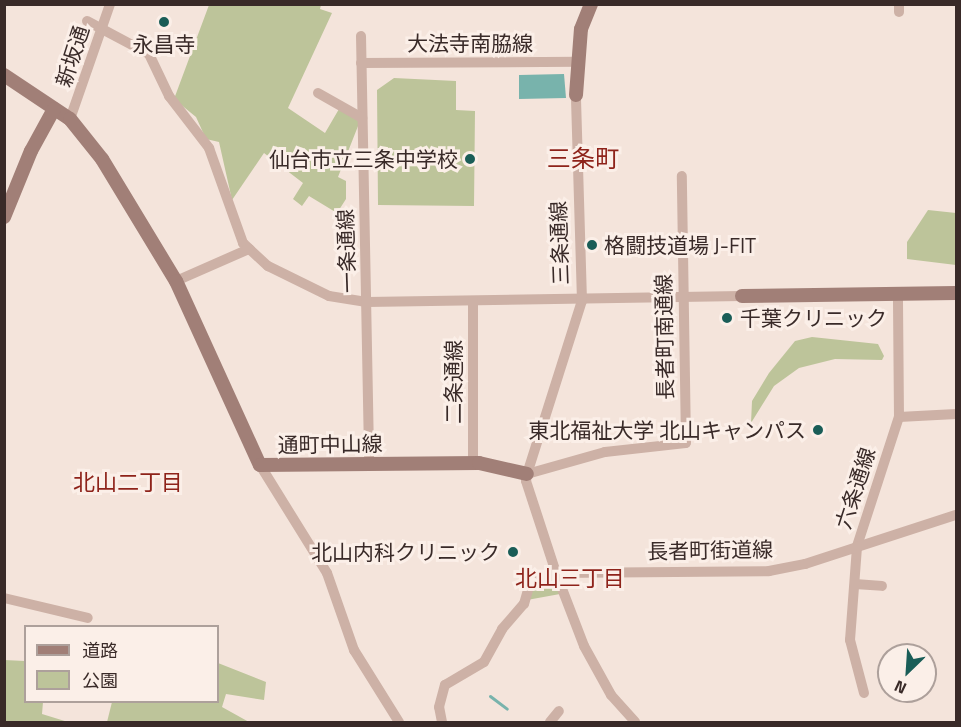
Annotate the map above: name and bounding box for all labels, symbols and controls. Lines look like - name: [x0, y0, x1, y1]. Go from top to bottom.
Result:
- marker: 永昌寺: [157, 15, 171, 29]
- street label: 新坂通: [50, 22, 94, 90]
- street label: 大法寺南脇線: [407, 30, 533, 56]
- place label: 永昌寺: [133, 31, 195, 57]
- district label: 三条町: [547, 145, 619, 173]
- place label: 仙台市立三条中学校: [269, 146, 458, 172]
- marker: 仙台市立三条中学校: [463, 152, 477, 166]
- street label: 三条通線: [545, 201, 573, 285]
- street label: 一条通線: [332, 209, 360, 293]
- place label: 格闘技道場 J-FIT: [604, 232, 756, 258]
- marker: 格闘技道場 J-FIT: [585, 238, 599, 252]
- street label: 長者町南通線: [650, 274, 678, 400]
- place label: 千葉クリニック: [740, 305, 887, 331]
- marker: 千葉クリニック: [718, 309, 736, 327]
- street label: 二条通線: [440, 340, 466, 424]
- place label: 東北福祉大学 北山キャンパス: [528, 417, 806, 443]
- marker: 東北福祉大学 北山キャンパス: [811, 423, 825, 437]
- street label: 通町中山線: [277, 430, 383, 458]
- street label: 六条通線: [830, 444, 880, 532]
- district label: 北山二丁目: [73, 470, 183, 496]
- street label: 長者町街道線: [647, 536, 773, 564]
- place label: 北山内科クリニック: [311, 539, 500, 565]
- marker: 北山内科クリニック: [504, 543, 522, 561]
- district label: 北山三丁目: [515, 566, 625, 592]
- legend: [24, 625, 219, 703]
- text: 道路: [82, 637, 118, 664]
- north arrow: [877, 643, 937, 703]
- text: 公園: [82, 667, 118, 694]
- text: N: [890, 674, 910, 701]

